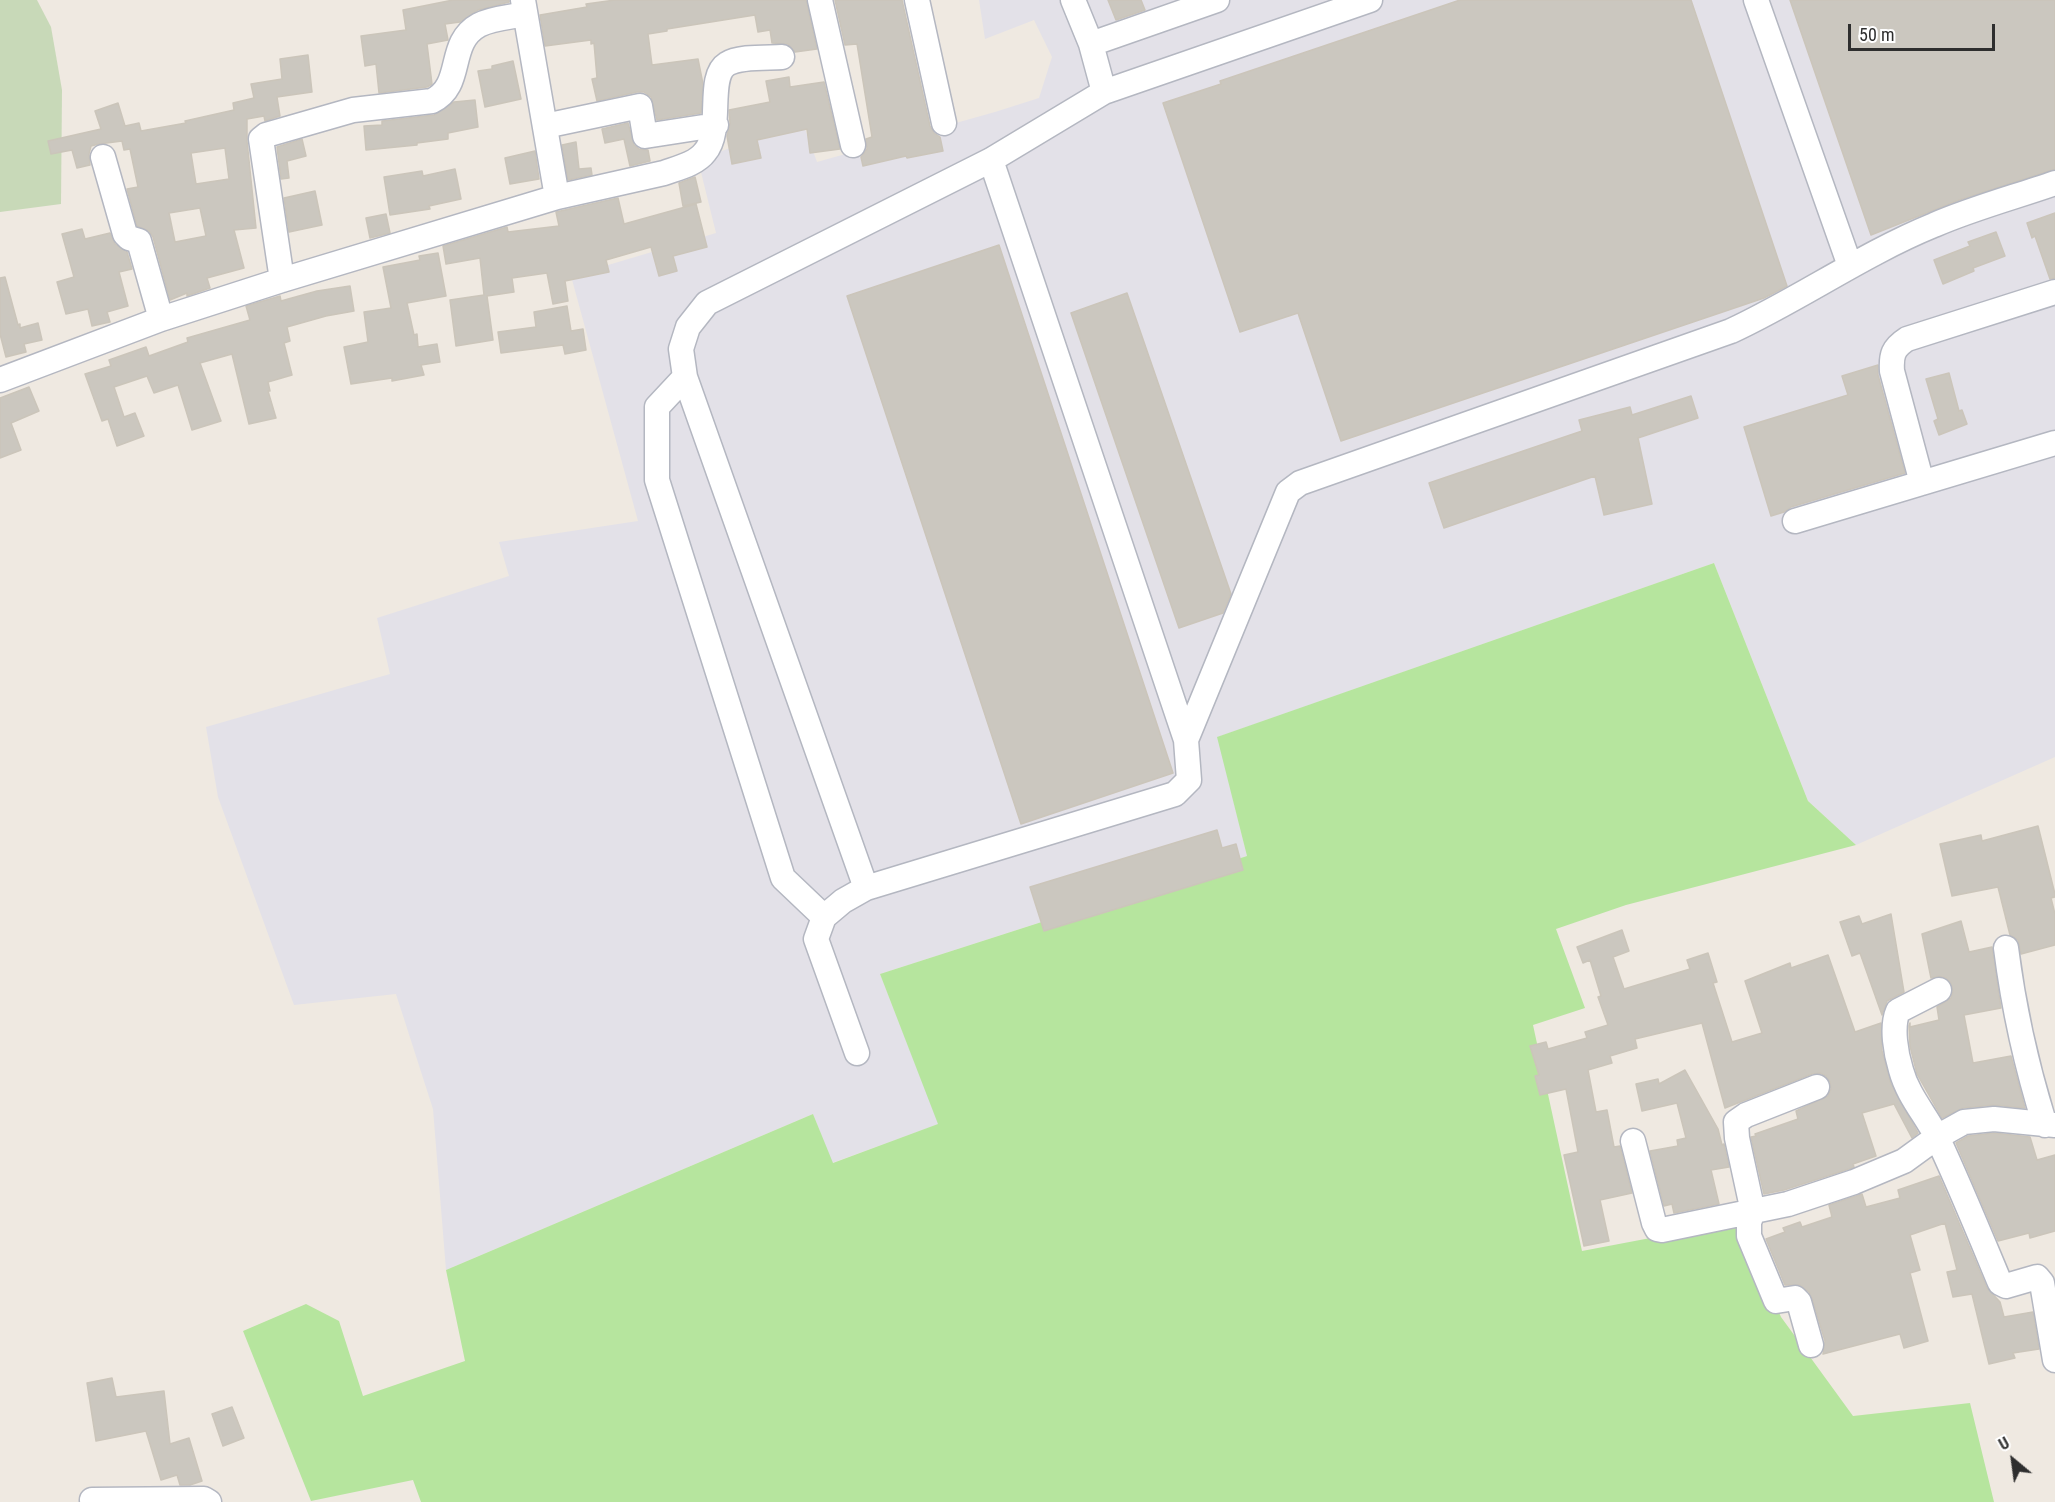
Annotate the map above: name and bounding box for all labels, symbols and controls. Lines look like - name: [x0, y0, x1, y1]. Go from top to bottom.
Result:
- scale bar: [1851, 12, 1998, 50]
- text: 50 m: [1859, 24, 1894, 45]
- north arrow: [1983, 1430, 2043, 1490]
- text: U: [1995, 1433, 2013, 1454]

